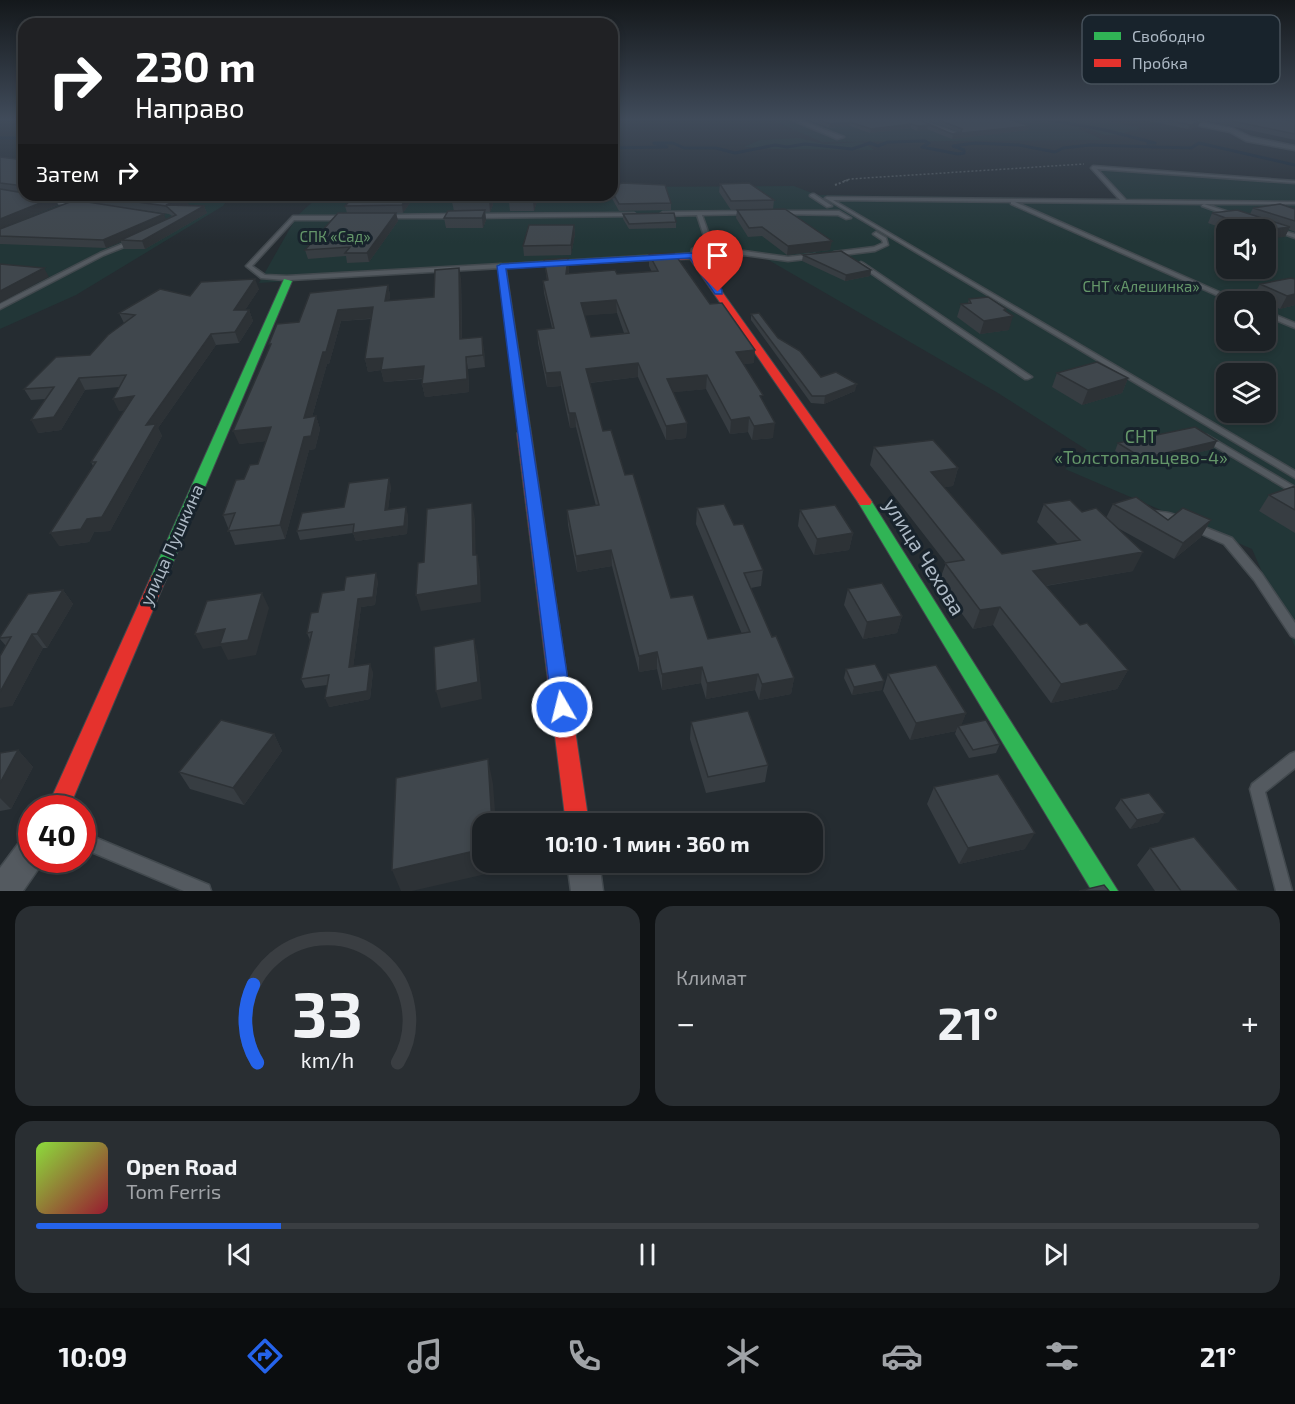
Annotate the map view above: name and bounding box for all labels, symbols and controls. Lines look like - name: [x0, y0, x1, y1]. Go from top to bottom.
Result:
- legend: [1082, 15, 1280, 84]
- text: Свободно: [1132, 26, 1205, 45]
- text: 230 m: [135, 40, 256, 90]
- icon: right: [36, 42, 114, 120]
- text: Пробка: [1132, 53, 1188, 72]
- text: Направо: [135, 91, 244, 123]
- icon: right: [111, 156, 144, 189]
- text: Затем: [36, 160, 99, 186]
- map controls: [1216, 219, 1276, 423]
- button: sound: [1216, 219, 1276, 279]
- park label: СПК «Сад»: [299, 227, 371, 245]
- pin: [692, 230, 743, 292]
- icon: arrive: [701, 239, 734, 272]
- park label: СНТ «Алешинка»: [1083, 277, 1200, 295]
- button: search: [1216, 291, 1276, 351]
- button: layers: [1216, 363, 1276, 423]
- park label: СНТ «Толстопальцево-4»: [1054, 425, 1228, 468]
- street label: улица Пушкина: [134, 480, 208, 609]
- street label: улица Чехова: [878, 493, 971, 620]
- position arrow: [530, 675, 594, 739]
- speed limit sign: 40: [18, 795, 96, 873]
- text: 10:10 · 1 мин · 360 m: [545, 830, 750, 856]
- text: Климат: [676, 965, 747, 989]
- text: 33: [292, 975, 363, 1050]
- text: 21°: [938, 995, 999, 1049]
- text: −: [676, 1002, 695, 1042]
- text: +: [1241, 1002, 1259, 1042]
- text: km/h: [301, 1047, 354, 1072]
- text: Open Road: [126, 1153, 238, 1179]
- text: Tom Ferris: [126, 1179, 221, 1203]
- icon: previous: [223, 1238, 256, 1271]
- icon: pause: [631, 1238, 664, 1271]
- icon: next: [1039, 1238, 1072, 1271]
- icon: directions: [244, 1335, 286, 1377]
- icon: music: [404, 1335, 446, 1377]
- icon: phone: [563, 1335, 605, 1377]
- icon: climate: [722, 1335, 764, 1377]
- icon: car: [881, 1335, 923, 1377]
- icon: filters: [1041, 1335, 1083, 1377]
- text: 10:09: [59, 1340, 127, 1372]
- text: 21°: [1200, 1340, 1236, 1372]

